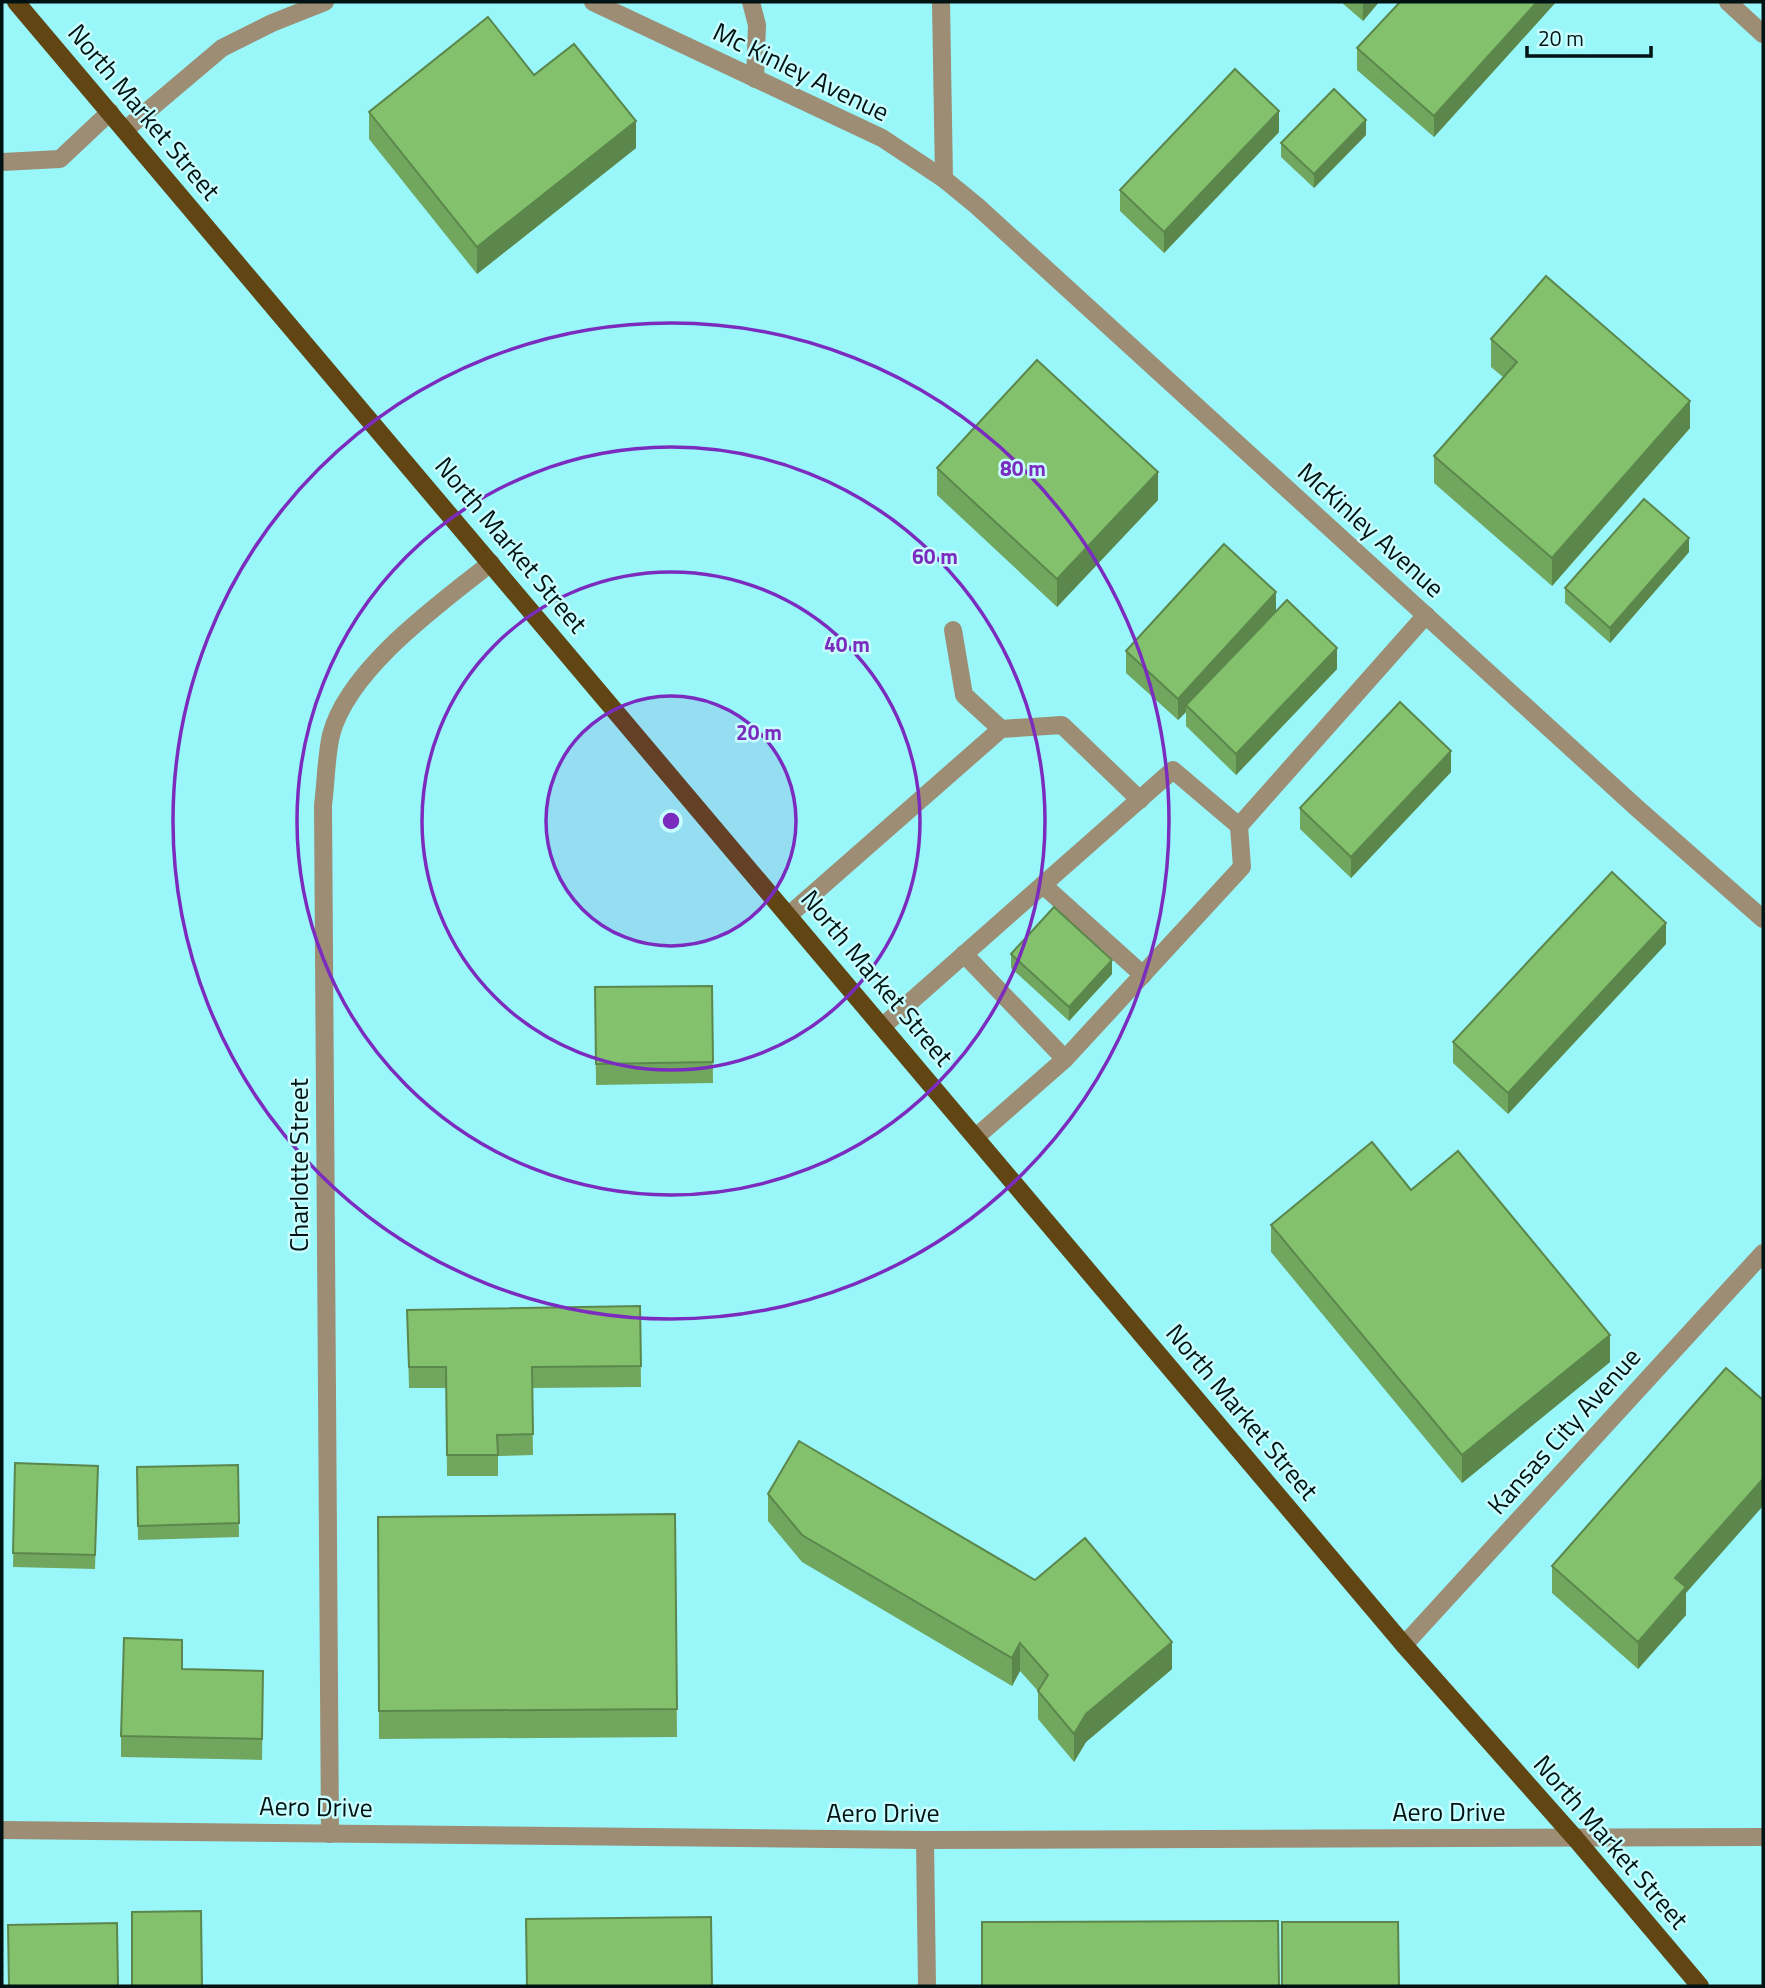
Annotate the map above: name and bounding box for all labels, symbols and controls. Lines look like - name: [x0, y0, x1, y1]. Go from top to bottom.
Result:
- street label: Mc Kinley Avenue: [707, 12, 896, 131]
- scale bar: [1527, 14, 1651, 58]
- street label: North Market Street: [59, 15, 230, 208]
- text: 20 m: [1538, 22, 1584, 54]
- street label: North Market Street: [426, 448, 597, 641]
- text: 80 m: [1000, 452, 1046, 484]
- street label: McKinley Avenue: [1289, 453, 1454, 606]
- text: 60 m: [912, 540, 958, 572]
- text: 40 m: [824, 628, 870, 660]
- text: 20 m: [736, 716, 782, 748]
- centre of rings: [659, 809, 683, 833]
- street label: North Market Street: [792, 881, 963, 1074]
- street label: Charlotte Street: [279, 1078, 318, 1252]
- street label: North Market Street: [1157, 1315, 1328, 1508]
- street label: Kansas City Avenue: [1478, 1338, 1649, 1523]
- street label: North Market Street: [1525, 1746, 1698, 1937]
- street label: Aero Drive: [259, 1786, 373, 1827]
- street label: Aero Drive: [1392, 1792, 1506, 1831]
- street label: Aero Drive: [826, 1793, 940, 1832]

